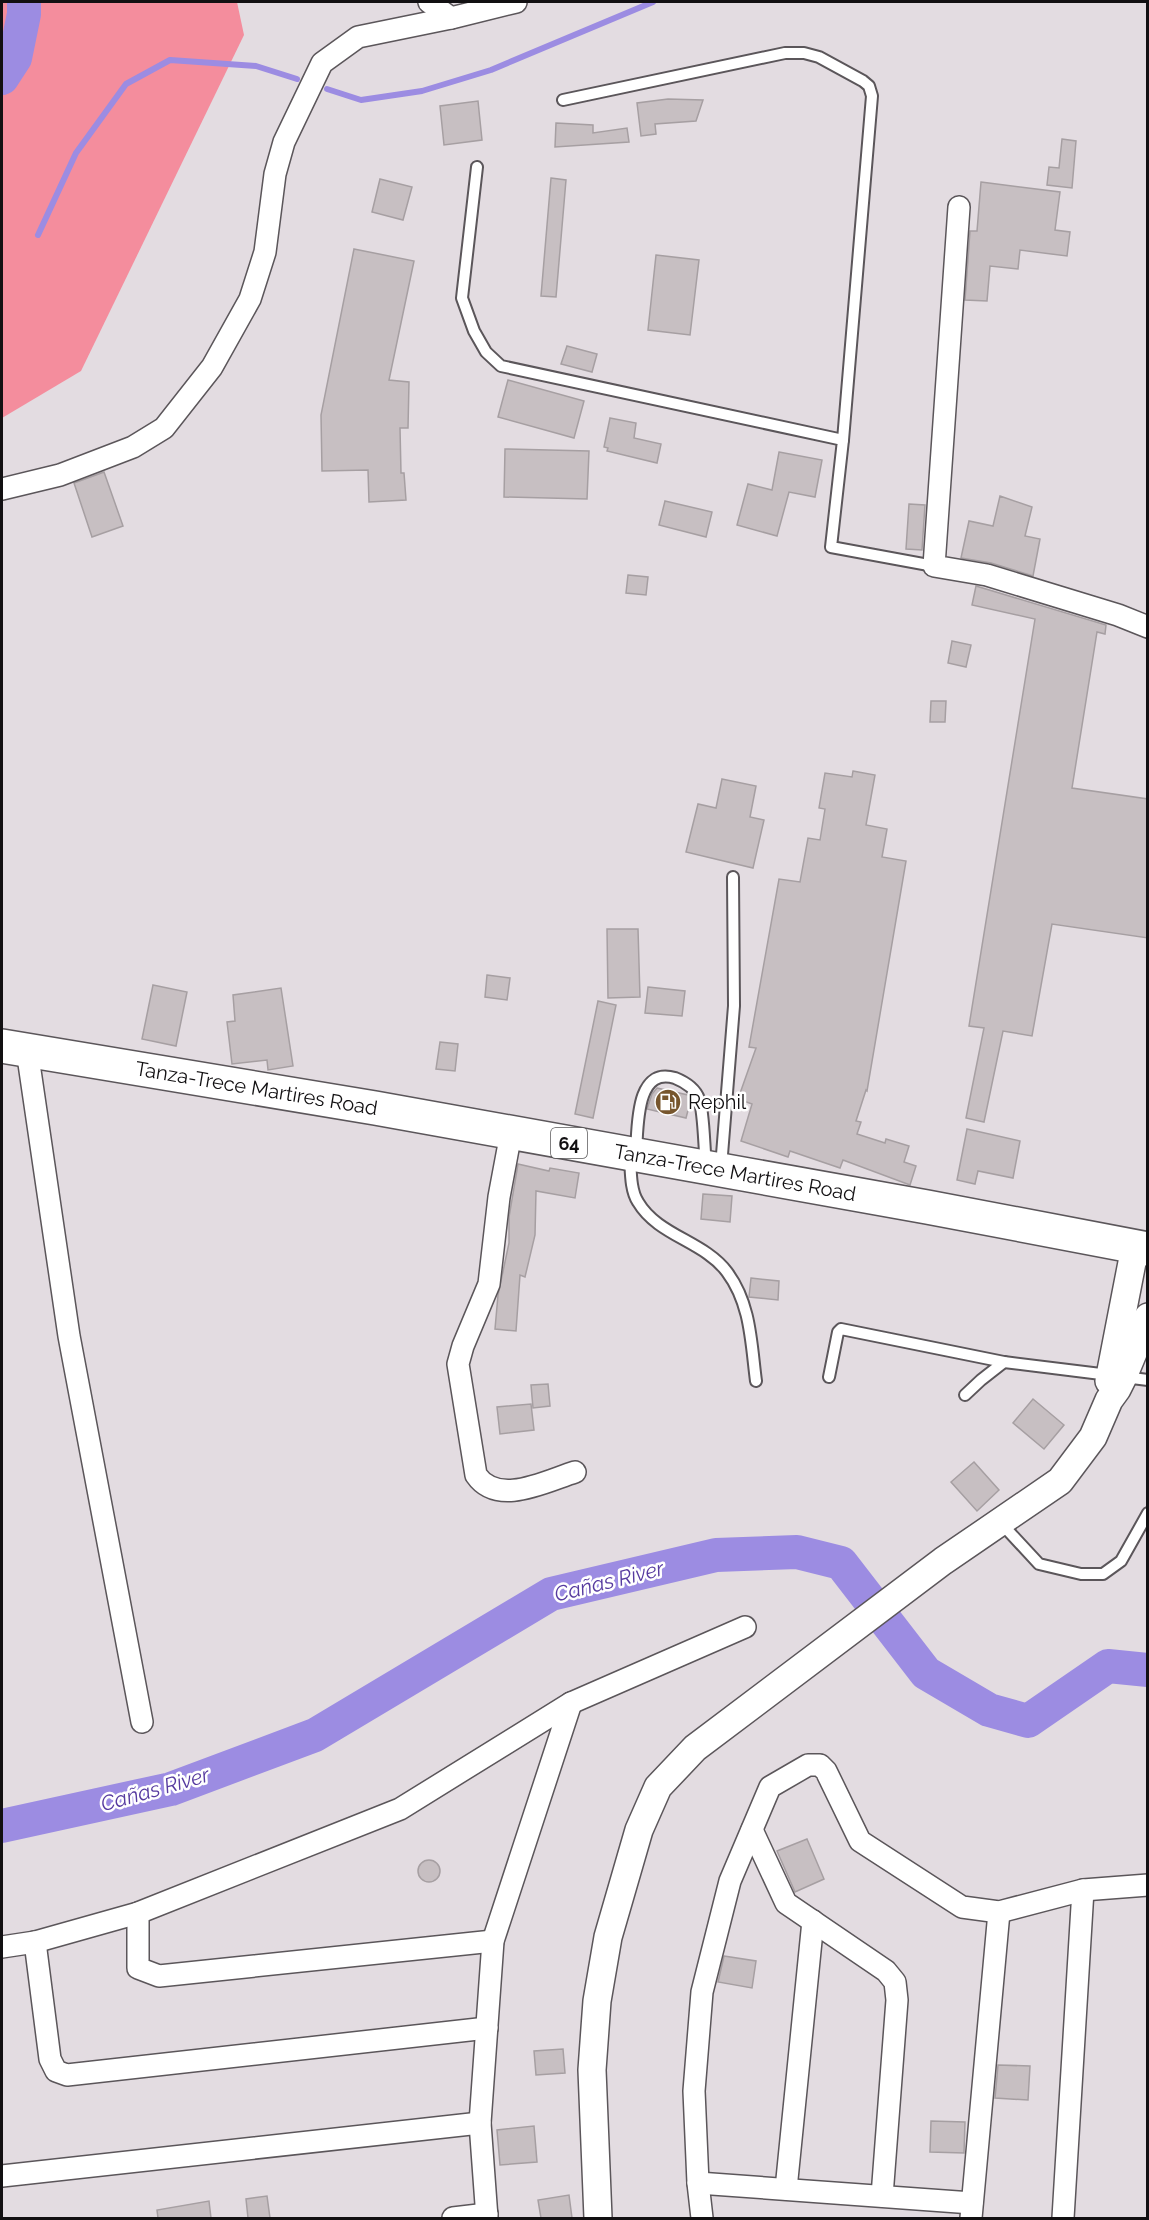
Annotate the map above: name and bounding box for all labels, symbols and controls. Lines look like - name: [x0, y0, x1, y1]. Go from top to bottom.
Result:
- street label: Tanza-Trece Martires Road: [134, 1056, 379, 1120]
- fuel station icon: Rephil: [653, 1087, 683, 1117]
- place label: Rephil: [688, 1090, 747, 1114]
- road number: 64: [551, 1128, 587, 1158]
- street label: Tanza-Trece Martires Road: [612, 1139, 858, 1206]
- water label: Cañas River: [552, 1555, 667, 1607]
- water label: Cañas River: [98, 1761, 213, 1816]

